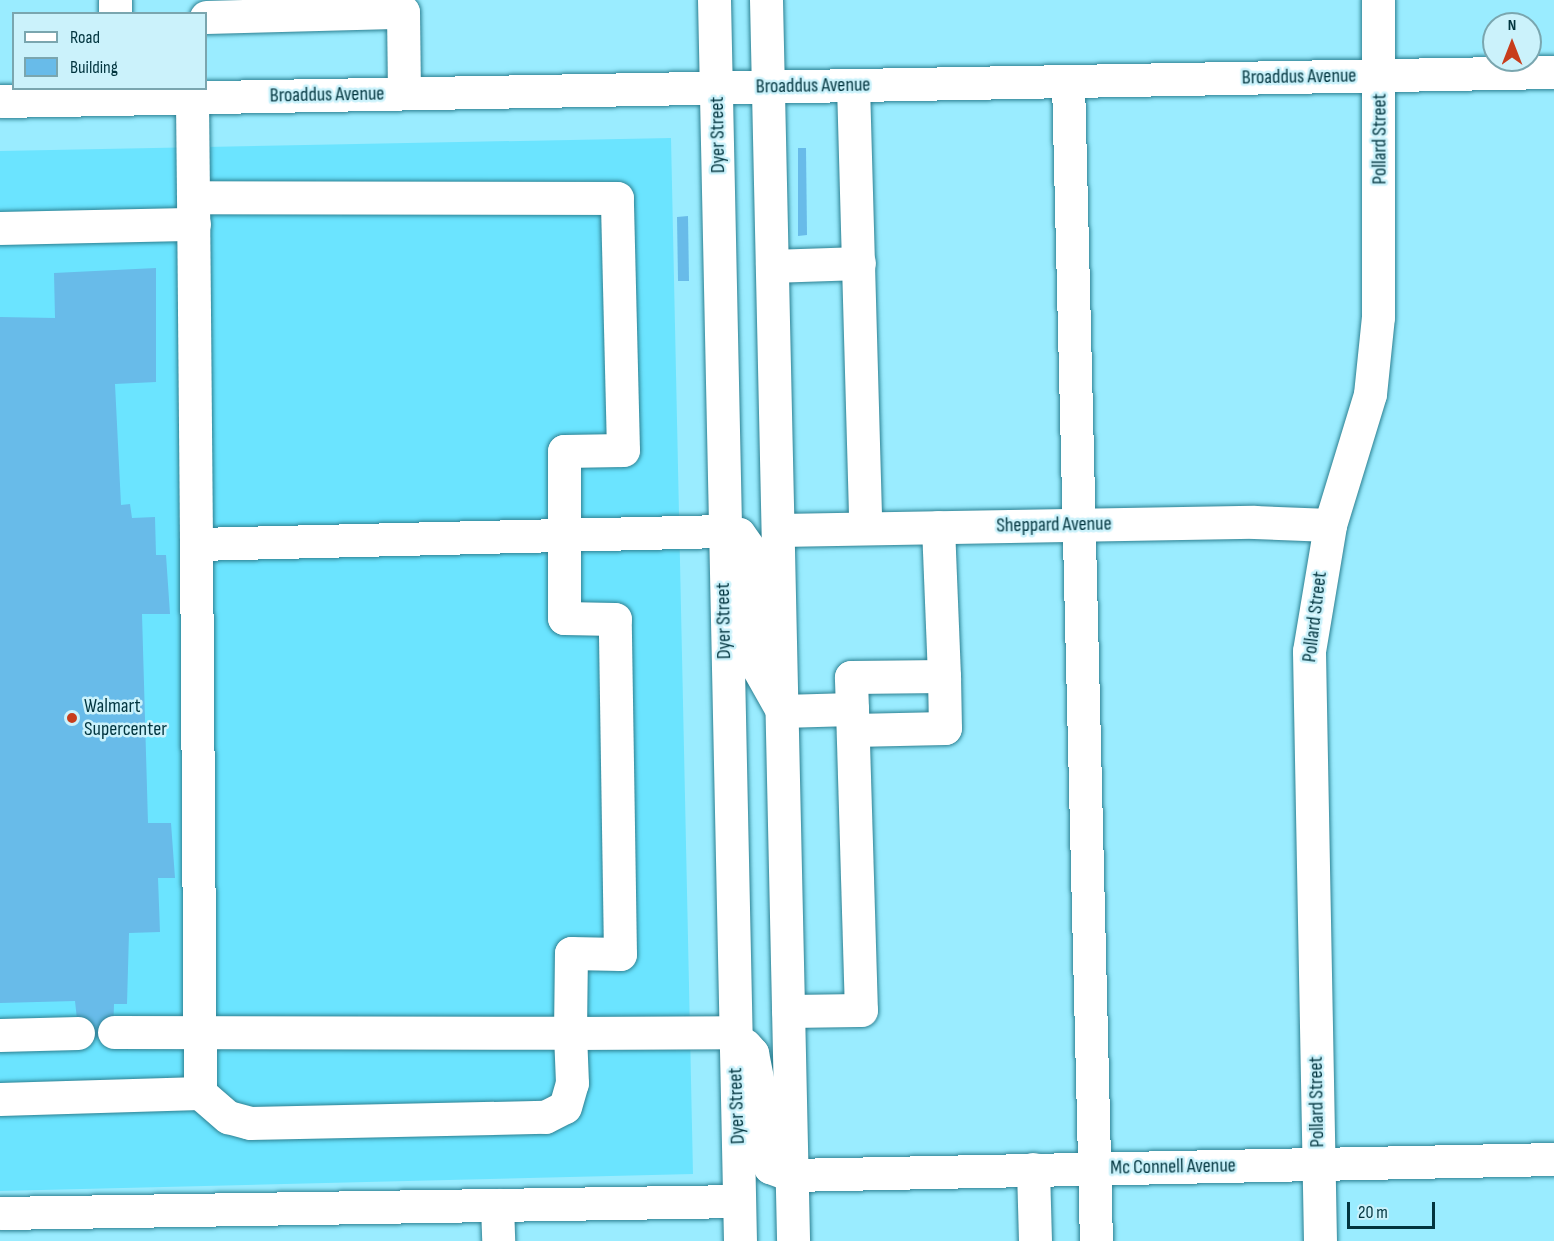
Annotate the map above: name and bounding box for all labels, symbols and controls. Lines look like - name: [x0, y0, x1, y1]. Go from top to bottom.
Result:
- legend: [12, 12, 207, 90]
- north arrow: [1482, 12, 1542, 72]
- text: N: [1508, 16, 1516, 35]
- text: Road: [70, 27, 100, 48]
- text: Building: [70, 57, 118, 78]
- street label: Broaddus Avenue: [1241, 64, 1357, 90]
- street label: Broaddus Avenue: [755, 73, 871, 99]
- street label: Broaddus Avenue: [269, 82, 385, 108]
- street label: Pollard Street: [1368, 93, 1392, 185]
- street label: Dyer Street: [705, 97, 731, 173]
- street label: Sheppard Avenue: [996, 512, 1112, 538]
- street label: Pollard Street: [1298, 570, 1332, 664]
- street label: Dyer Street: [711, 583, 737, 659]
- place label: Walmart Supercenter: [84, 694, 167, 741]
- marker: Walmart Supercenter: [65, 711, 79, 725]
- street label: Pollard Street: [1304, 1056, 1330, 1148]
- street label: Dyer Street: [724, 1067, 750, 1145]
- street label: Mc Connell Avenue: [1110, 1154, 1236, 1180]
- scale bar: [1350, 1190, 1438, 1228]
- text: 20 m: [1358, 1202, 1388, 1223]

